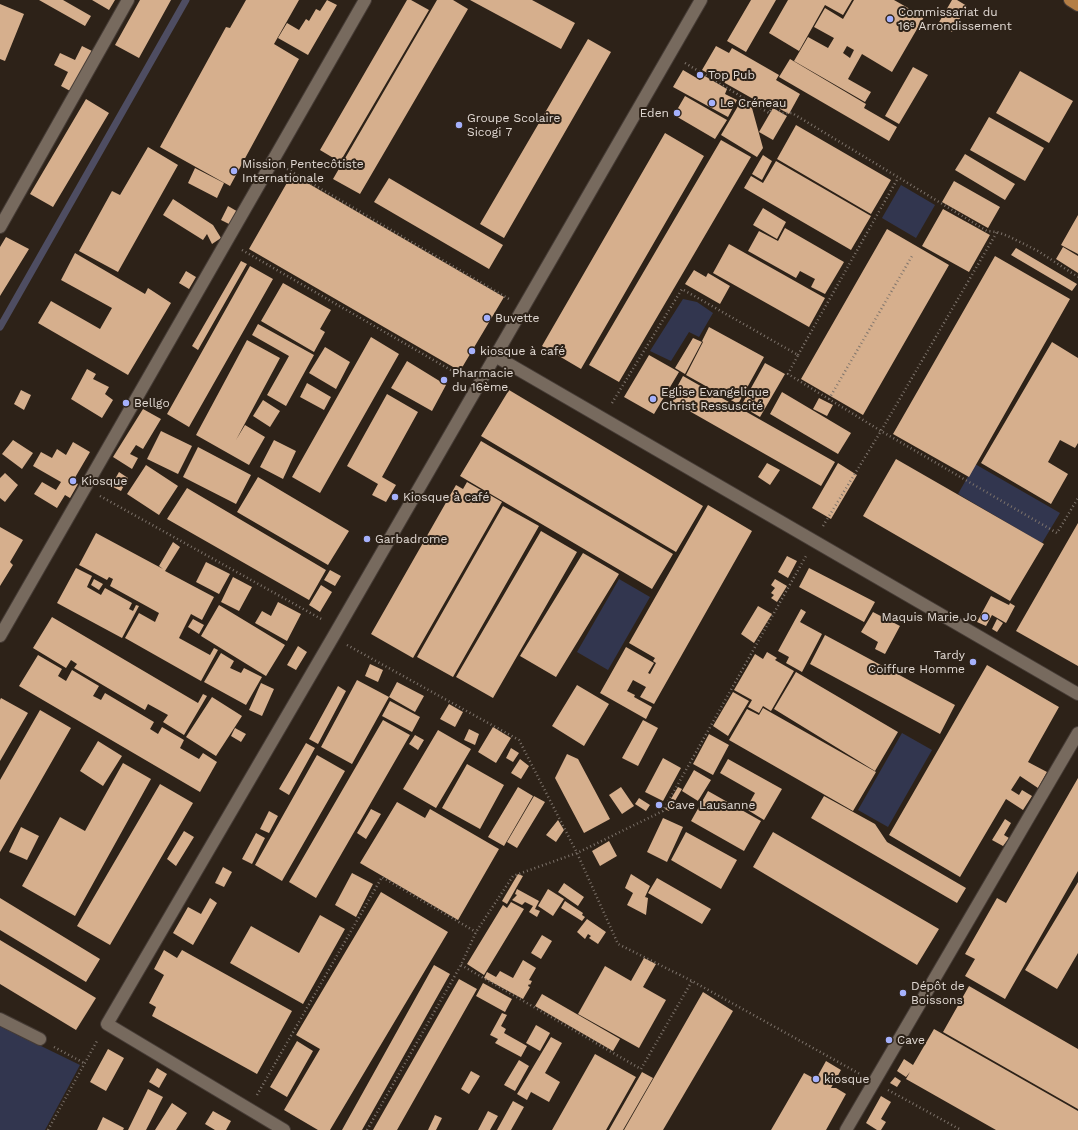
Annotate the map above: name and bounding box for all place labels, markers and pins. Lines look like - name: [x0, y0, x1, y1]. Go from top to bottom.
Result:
- place label: Commissariat du 16ᵉ Arrondissement: [898, 5, 1012, 33]
- marker: Commissariat du 16ᵉ Arrondissement: [885, 14, 895, 24]
- place label: Top Pub: [708, 68, 755, 82]
- marker: Top Pub: [695, 70, 705, 80]
- place label: Le Créneau: [720, 96, 786, 110]
- marker: Le Créneau: [707, 98, 717, 108]
- place label: Eden: [640, 106, 669, 120]
- marker: Eden: [672, 108, 682, 118]
- place label: Groupe Scolaire Sicogi 7: [467, 111, 560, 139]
- marker: Groupe Scolaire Sicogi 7: [454, 120, 464, 130]
- place label: Mission Pentecôtiste Internationale: [242, 157, 364, 185]
- marker: Mission Pentecôtiste Internationale: [229, 166, 239, 176]
- place label: Buvette: [495, 311, 539, 325]
- marker: Buvette: [482, 313, 492, 323]
- place label: kiosque à café: [480, 344, 565, 358]
- marker: kiosque à café: [467, 346, 477, 356]
- place label: Pharmacie du 16ème: [452, 366, 513, 394]
- marker: Pharmacie du 16ème: [439, 375, 449, 385]
- place label: Eglise Evangelique Christ Ressuscité: [661, 385, 769, 413]
- marker: Eglise Evangelique Christ Ressuscité: [648, 394, 658, 404]
- place label: Bellgo: [134, 396, 170, 410]
- marker: Bellgo: [121, 398, 131, 408]
- place label: Kiosque: [81, 474, 127, 488]
- marker: Kiosque: [68, 476, 78, 486]
- place label: Kiosque à café: [403, 490, 489, 504]
- marker: Kiosque à café: [390, 492, 400, 502]
- place label: Garbadrome: [375, 532, 447, 546]
- marker: Garbadrome: [362, 534, 372, 544]
- place label: Maquis Marie Jo: [882, 610, 977, 624]
- marker: Maquis Marie Jo: [980, 612, 990, 622]
- place label: Tardy Coiffure Homme: [868, 648, 965, 676]
- marker: Tardy Coiffure Homme: [968, 657, 978, 667]
- place label: Cave Lausanne: [667, 798, 755, 812]
- marker: Cave Lausanne: [654, 800, 664, 810]
- place label: Dépôt de Boissons: [911, 979, 965, 1007]
- marker: Dépôt de Boissons: [898, 988, 908, 998]
- place label: Cave: [897, 1033, 925, 1047]
- marker: Cave: [884, 1035, 894, 1045]
- place label: kiosque: [824, 1072, 869, 1086]
- marker: kiosque: [811, 1074, 821, 1084]

